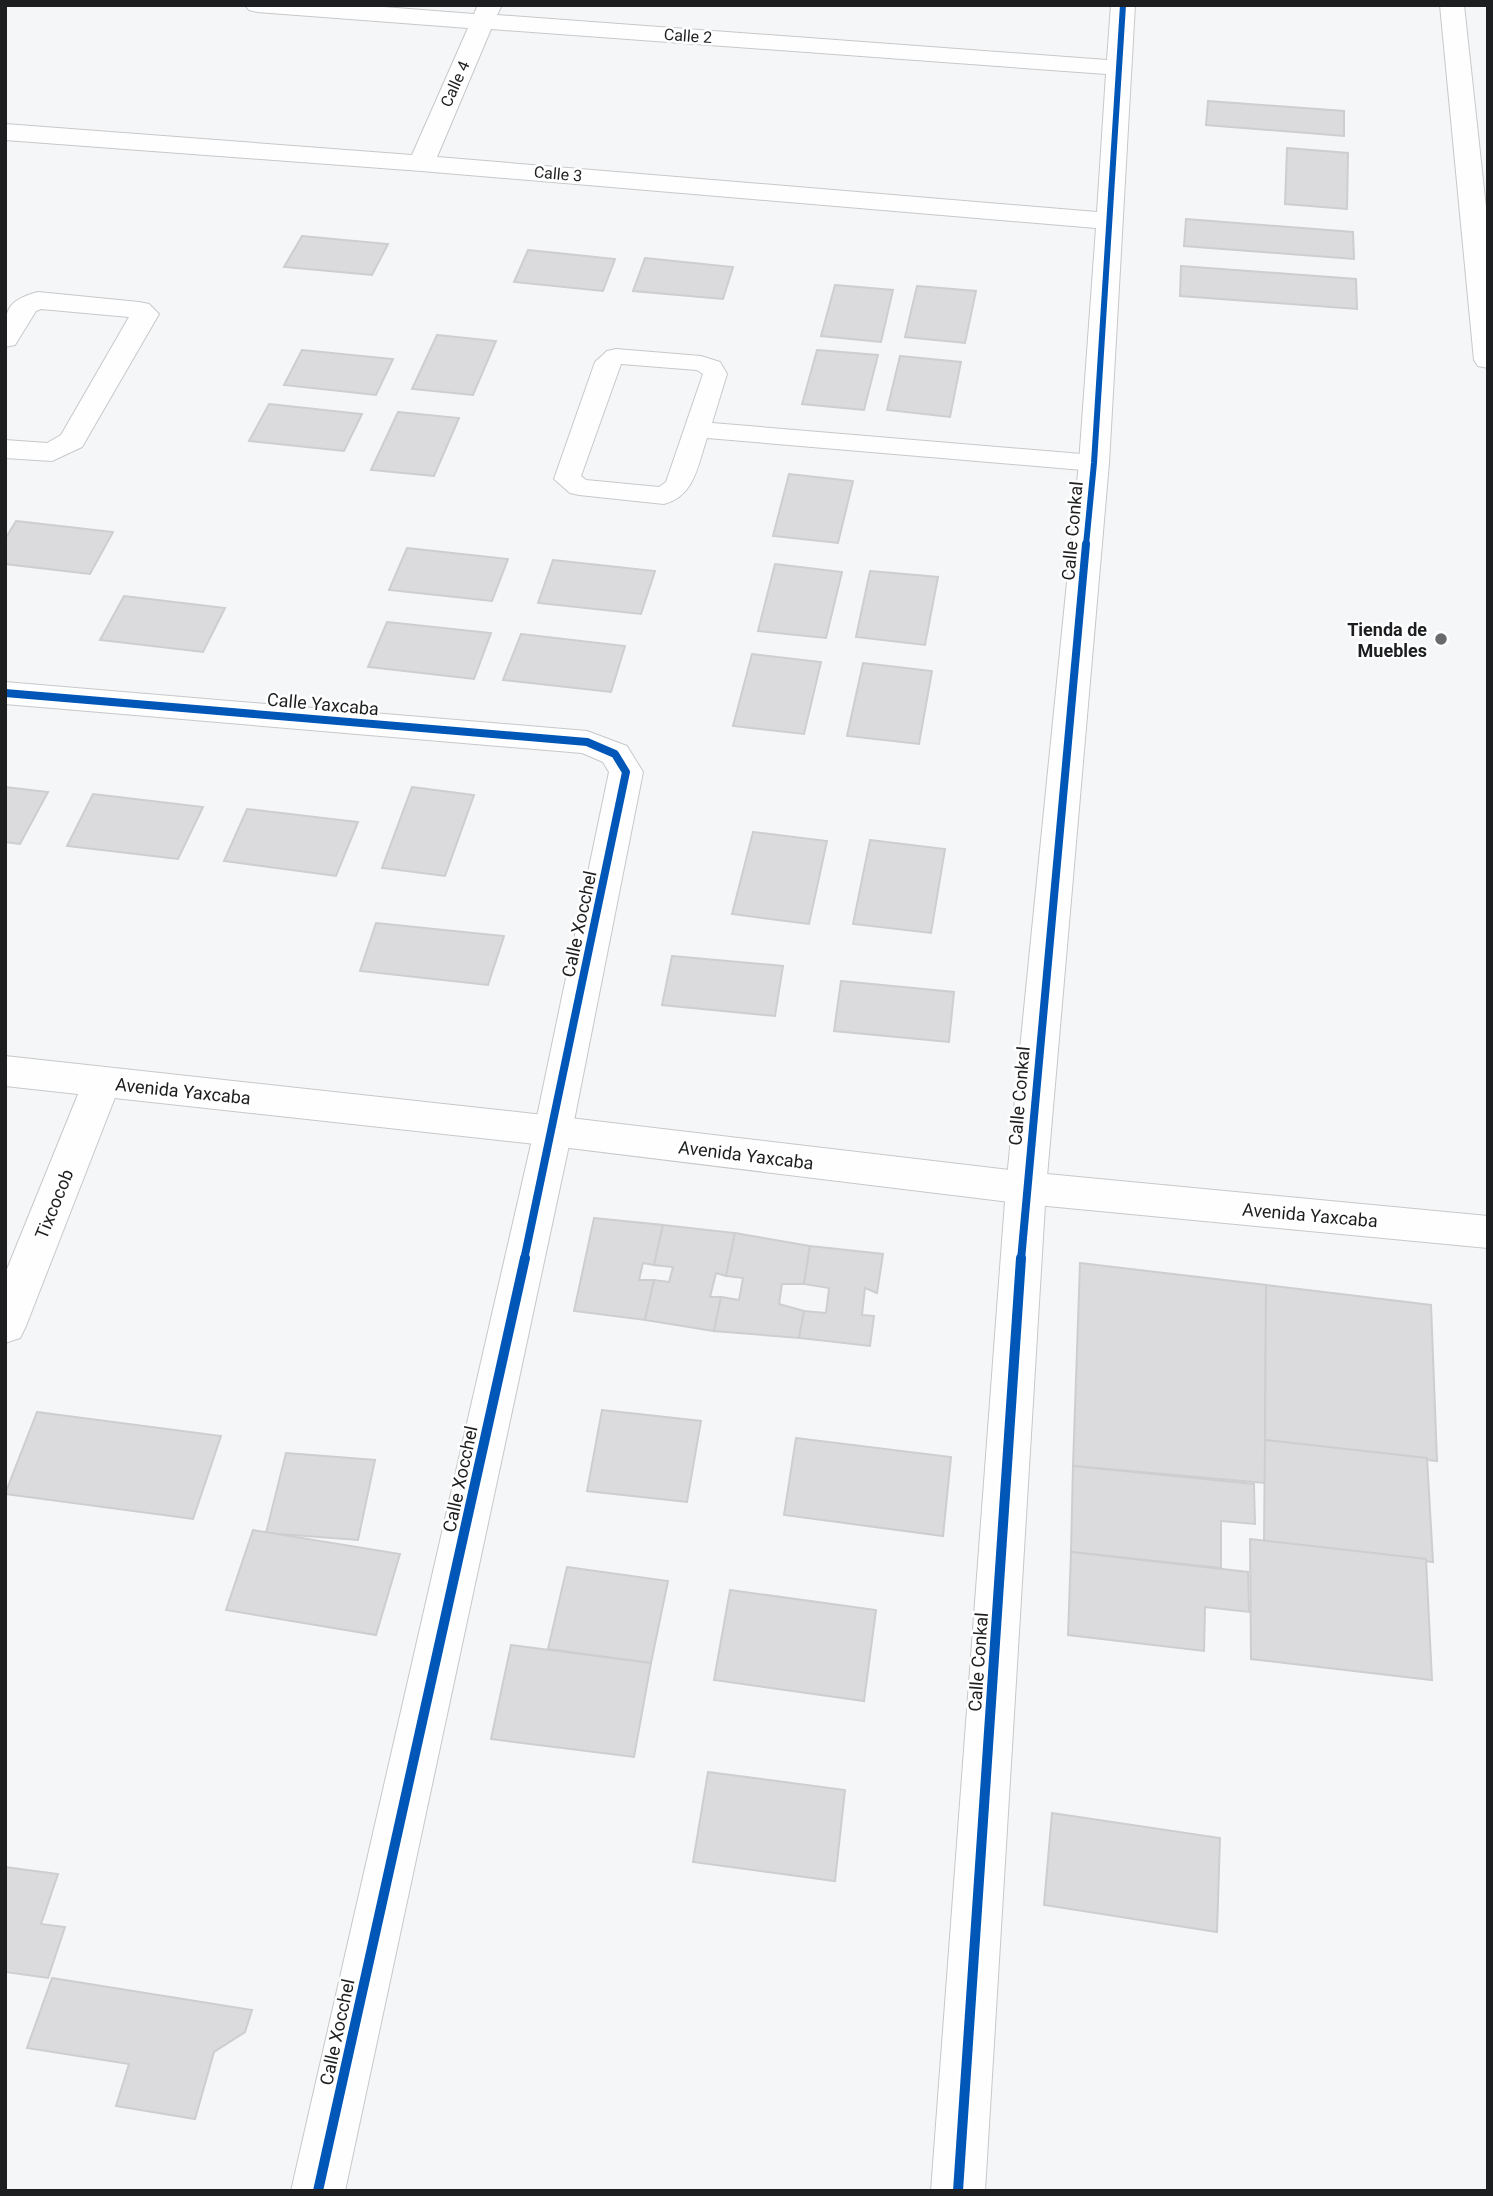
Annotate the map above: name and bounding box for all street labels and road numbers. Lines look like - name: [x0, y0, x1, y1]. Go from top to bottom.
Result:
- street label: Calle 2: [663, 25, 713, 47]
- street label: Calle 4: [436, 58, 474, 110]
- street label: Calle 3: [533, 162, 583, 186]
- street label: Calle Conkal: [1057, 481, 1087, 581]
- street label: Calle Yaxcaba: [266, 689, 380, 719]
- street label: Calle Xocchel: [557, 869, 601, 979]
- street label: Calle Conkal: [1004, 1046, 1034, 1146]
- street label: Avenida Yaxcaba: [114, 1073, 252, 1109]
- street label: Avenida Yaxcaba: [677, 1136, 815, 1174]
- street label: Tixcocob: [31, 1166, 77, 1242]
- street label: Avenida Yaxcaba: [1241, 1199, 1379, 1231]
- street label: Calle Xocchel: [438, 1424, 482, 1534]
- street label: Calle Conkal: [964, 1612, 992, 1712]
- street label: Calle Xocchel: [315, 1977, 359, 2087]

